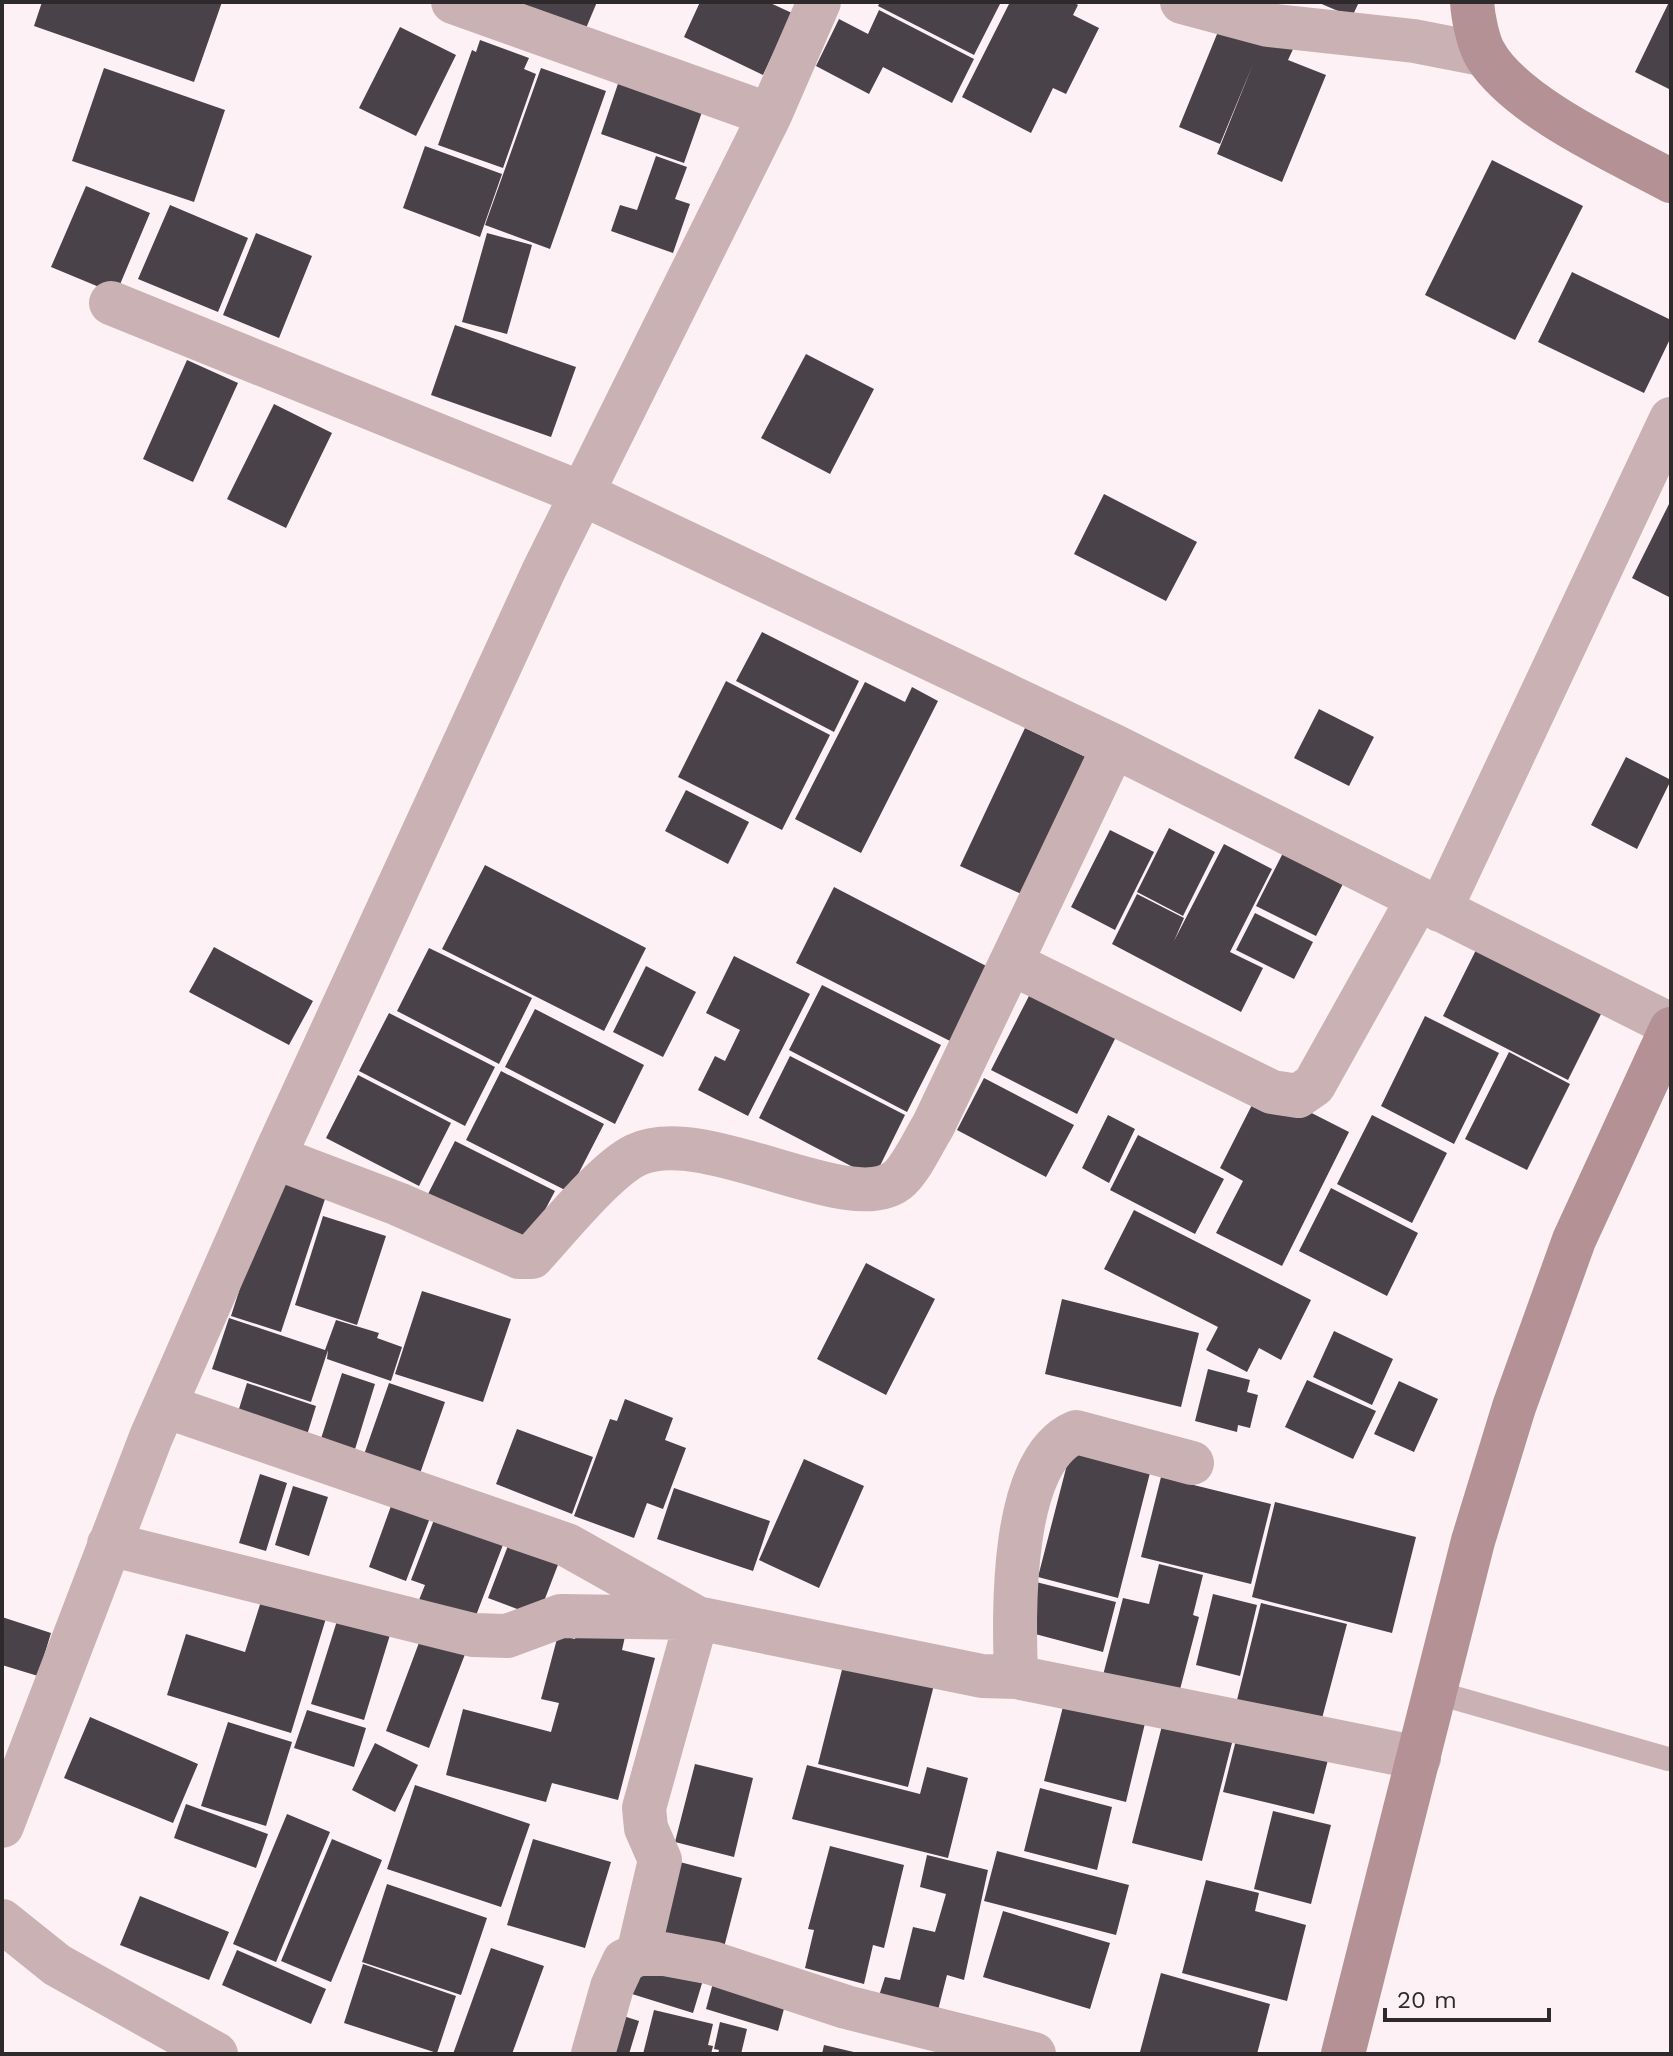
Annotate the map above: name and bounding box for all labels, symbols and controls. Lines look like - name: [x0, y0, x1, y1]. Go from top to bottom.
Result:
- scale bar: [1385, 1972, 1549, 2022]
- text: 20 m: [1397, 1986, 1457, 2014]

